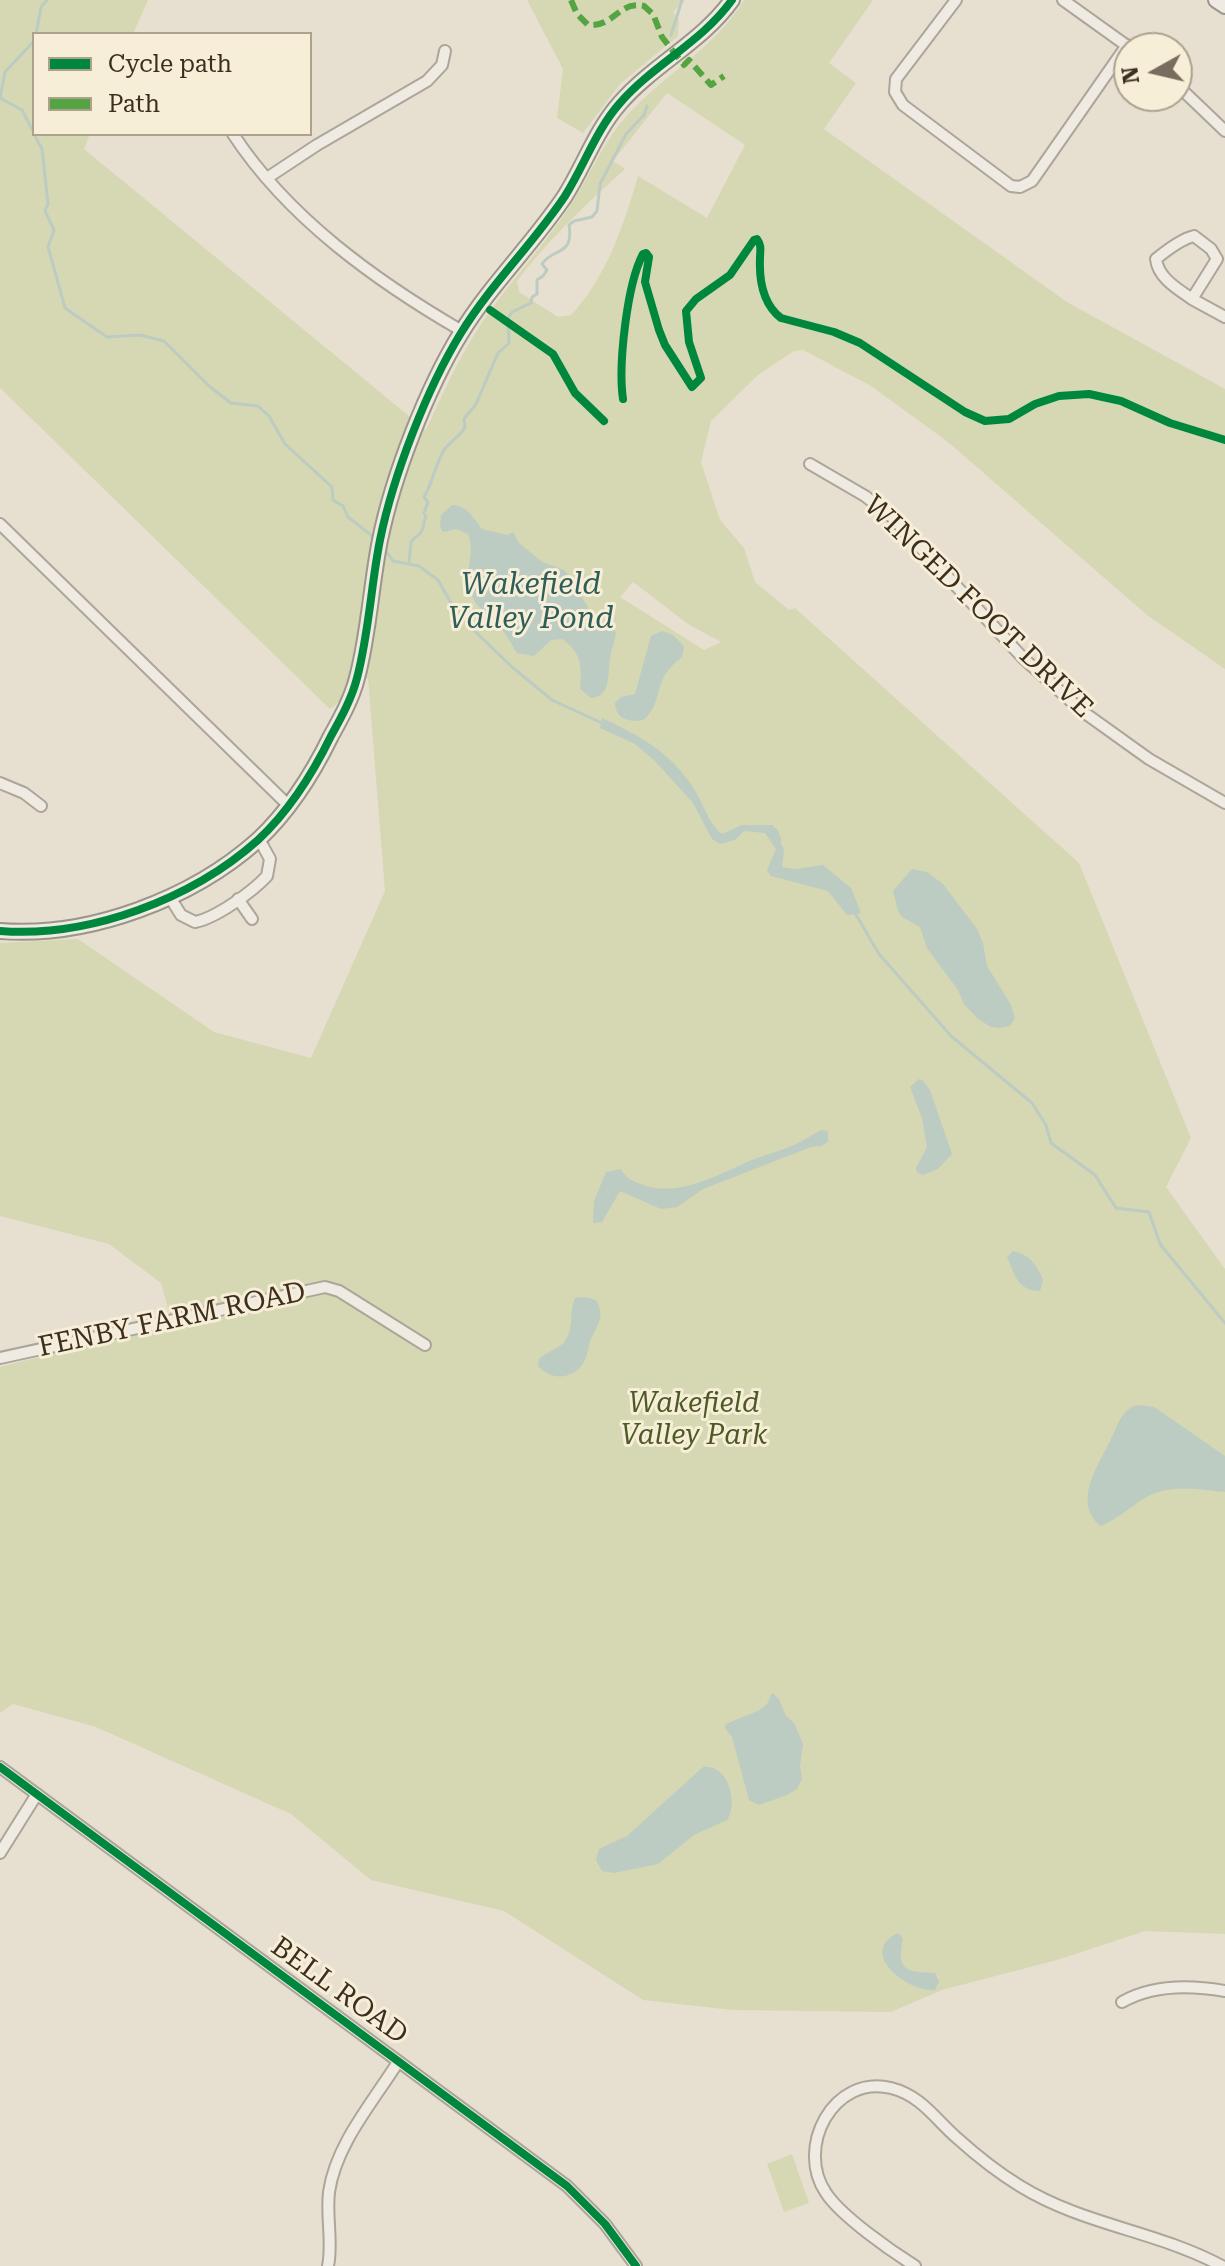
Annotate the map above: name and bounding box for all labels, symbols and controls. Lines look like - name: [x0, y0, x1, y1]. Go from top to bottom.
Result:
- legend: [32, 32, 312, 136]
- north arrow: [1113, 32, 1193, 112]
- text: Cycle path: [108, 50, 232, 78]
- text: N: [1117, 65, 1144, 85]
- text: Path: [108, 90, 160, 118]
- street label: WINGED FOOT DRIVE: [857, 489, 1099, 725]
- water label: Wakefield Valley Pond: [448, 567, 614, 638]
- street label: FENBY FARM ROAD: [35, 1275, 309, 1365]
- park label: Wakefield Valley Park: [621, 1387, 767, 1453]
- street label: BELL ROAD: [264, 1930, 414, 2052]

